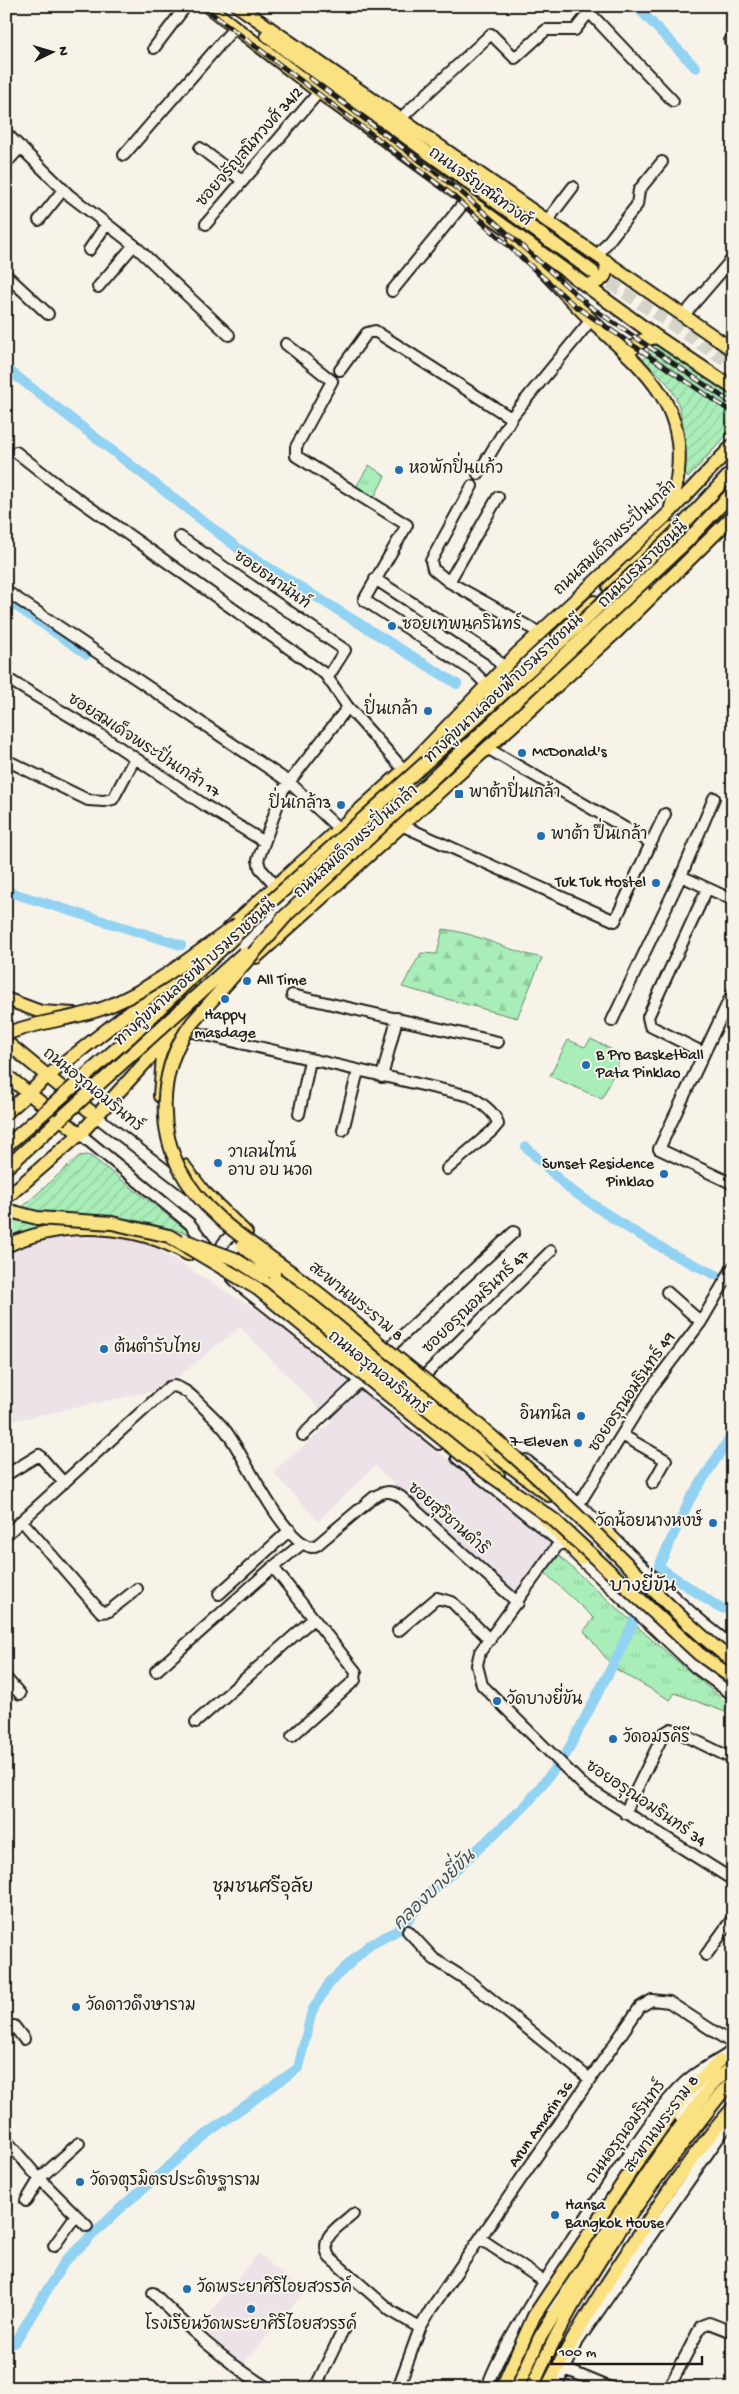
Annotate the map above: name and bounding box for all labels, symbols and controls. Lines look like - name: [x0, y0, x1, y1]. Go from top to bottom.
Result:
- north arrow: [28, 28, 78, 78]
- text: N: [54, 46, 71, 56]
- street label: ซอยจรัญสนิทวงศ์ 34/2: [190, 81, 308, 212]
- street label: ถนนจรัญสนิทวงศ์: [424, 140, 538, 232]
- place label: หอพักปิ่นแก้ว: [409, 452, 503, 480]
- marker: หอพักปิ่นแก้ว: [393, 464, 405, 476]
- street label: ถนนสมเด็จพระปิ่นเกล้า: [545, 471, 681, 601]
- street label: ถนนบรมราชชนนี: [593, 516, 693, 613]
- street label: ซอยธนานันท์: [229, 544, 316, 614]
- street label: ทางคู่ขนานลอยฟ้าบรมราชชนนี: [418, 607, 589, 769]
- place label: ซอยเทพนครินทร์: [402, 612, 522, 636]
- marker: ซอยเทพนครินทร์: [386, 620, 398, 632]
- street label: ซอยสมเด็จพระปิ่นเกล้า 17: [63, 684, 228, 804]
- place label: ปิ่นเกล้า: [364, 693, 418, 721]
- marker: ปิ่นเกล้า: [422, 705, 434, 717]
- place label: McDonald's: [532, 744, 608, 763]
- marker: McDonald's: [516, 747, 528, 759]
- street label: ถนนสมเด็จพระปิ่นเกล้า: [285, 776, 423, 904]
- place label: พาต้าปิ่นเกล้า: [469, 776, 560, 804]
- place label: ปิ่นเกล้า3: [269, 787, 331, 815]
- marker: พาต้าปิ่นเกล้า: [453, 788, 465, 800]
- marker: ปิ่นเกล้า3: [335, 799, 347, 811]
- place label: พาต้า ปื่นเกล้า: [551, 818, 647, 846]
- marker: พาต้า ปื่นเกล้า: [535, 830, 547, 842]
- place label: Tuk Tuk Hostel: [554, 874, 646, 893]
- marker: Tuk Tuk Hostel: [650, 877, 662, 889]
- street label: ทางคู่ขนานลอยฟ้าบรมราชชนนี: [108, 893, 281, 1051]
- place label: All Time: [257, 972, 307, 991]
- marker: All Time: [241, 975, 253, 987]
- marker: Happy masdage: [219, 993, 231, 1005]
- place label: Happy masdage: [194, 1007, 257, 1044]
- street label: ถนนอรุณอมรินทร์: [38, 1041, 150, 1138]
- place label: B Pro Basketball Pata Pinklao: [595, 1047, 704, 1084]
- marker: B Pro Basketball Pata Pinklao: [580, 1059, 592, 1071]
- place label: วาเลนไทน์ อาบ อบ นวด: [228, 1140, 312, 1182]
- place label: Sunset Residence Pinklao: [542, 1156, 655, 1193]
- marker: วาเลนไทน์ อาบ อบ นวด: [212, 1157, 224, 1169]
- marker: Sunset Residence Pinklao: [658, 1168, 670, 1180]
- street label: ซอยอรุณอมรินทร์ 47: [416, 1243, 535, 1359]
- street label: สะพานพระราม 8: [304, 1259, 406, 1347]
- street label: ถนนอรุณอมรินทร์: [323, 1324, 435, 1421]
- street label: ซอยอรุณอมรินทร์ 49: [582, 1326, 680, 1457]
- place label: ต้นตำรับไทย: [114, 1335, 201, 1359]
- marker: ต้นตำรับไทย: [98, 1343, 110, 1355]
- place label: อินทนิล: [520, 1403, 571, 1426]
- marker: อินทนิล: [575, 1410, 587, 1422]
- place label: 7-Eleven: [509, 1434, 568, 1453]
- marker: 7-Eleven: [572, 1437, 584, 1449]
- street label: ซอยสุวิชานดำริ: [403, 1477, 494, 1560]
- place label: วัดน้อยนางหงษ์: [596, 1509, 704, 1533]
- marker: วัดน้อยนางหงษ์: [707, 1517, 719, 1529]
- district label: บางยี่ขัน: [610, 1567, 677, 1599]
- place label: วัดบางยี่ขัน: [507, 1683, 583, 1711]
- marker: วัดบางยี่ขัน: [491, 1695, 503, 1707]
- place label: วัดอมรคีรี: [623, 1726, 690, 1749]
- marker: วัดอมรคีรี: [607, 1733, 619, 1745]
- street label: ซอยอรุณอมรินทร์ 34: [581, 1753, 712, 1853]
- water label: คลองบางยี่ขัน: [383, 1839, 481, 1935]
- district label: ชุมชนศรีอุลัย: [213, 1874, 313, 1900]
- place label: วัดดาวดึงษาราม: [86, 1994, 196, 2017]
- marker: วัดดาวดึงษาราม: [70, 2001, 82, 2013]
- street label: สะพานพระราม 8: [621, 2072, 705, 2177]
- street label: ถนนอรุณอมรินทร์: [579, 2074, 671, 2188]
- street label: Arun Amarin 36: [505, 2078, 579, 2172]
- place label: วัดจตุรมิตรประดิษฐาราม: [90, 2169, 260, 2192]
- marker: วัดจตุรมิตรประดิษฐาราม: [74, 2176, 86, 2188]
- place label: Hansa Bangkok House: [564, 2197, 665, 2234]
- marker: Hansa Bangkok House: [549, 2209, 561, 2221]
- place label: วัดพระยาศิริไอยสวรรค์: [197, 2275, 352, 2299]
- marker: วัดพระยาศิริไอยสวรรค์: [181, 2283, 193, 2295]
- marker: โรงเรียนวัดพระยาศิริไอยสวรรค์: [245, 2303, 257, 2315]
- place label: โรงเรียนวัดพระยาศิริไอยสวรรค์: [145, 2312, 357, 2336]
- scale bar: [552, 2334, 702, 2366]
- text: 100 m: [558, 2344, 597, 2362]

